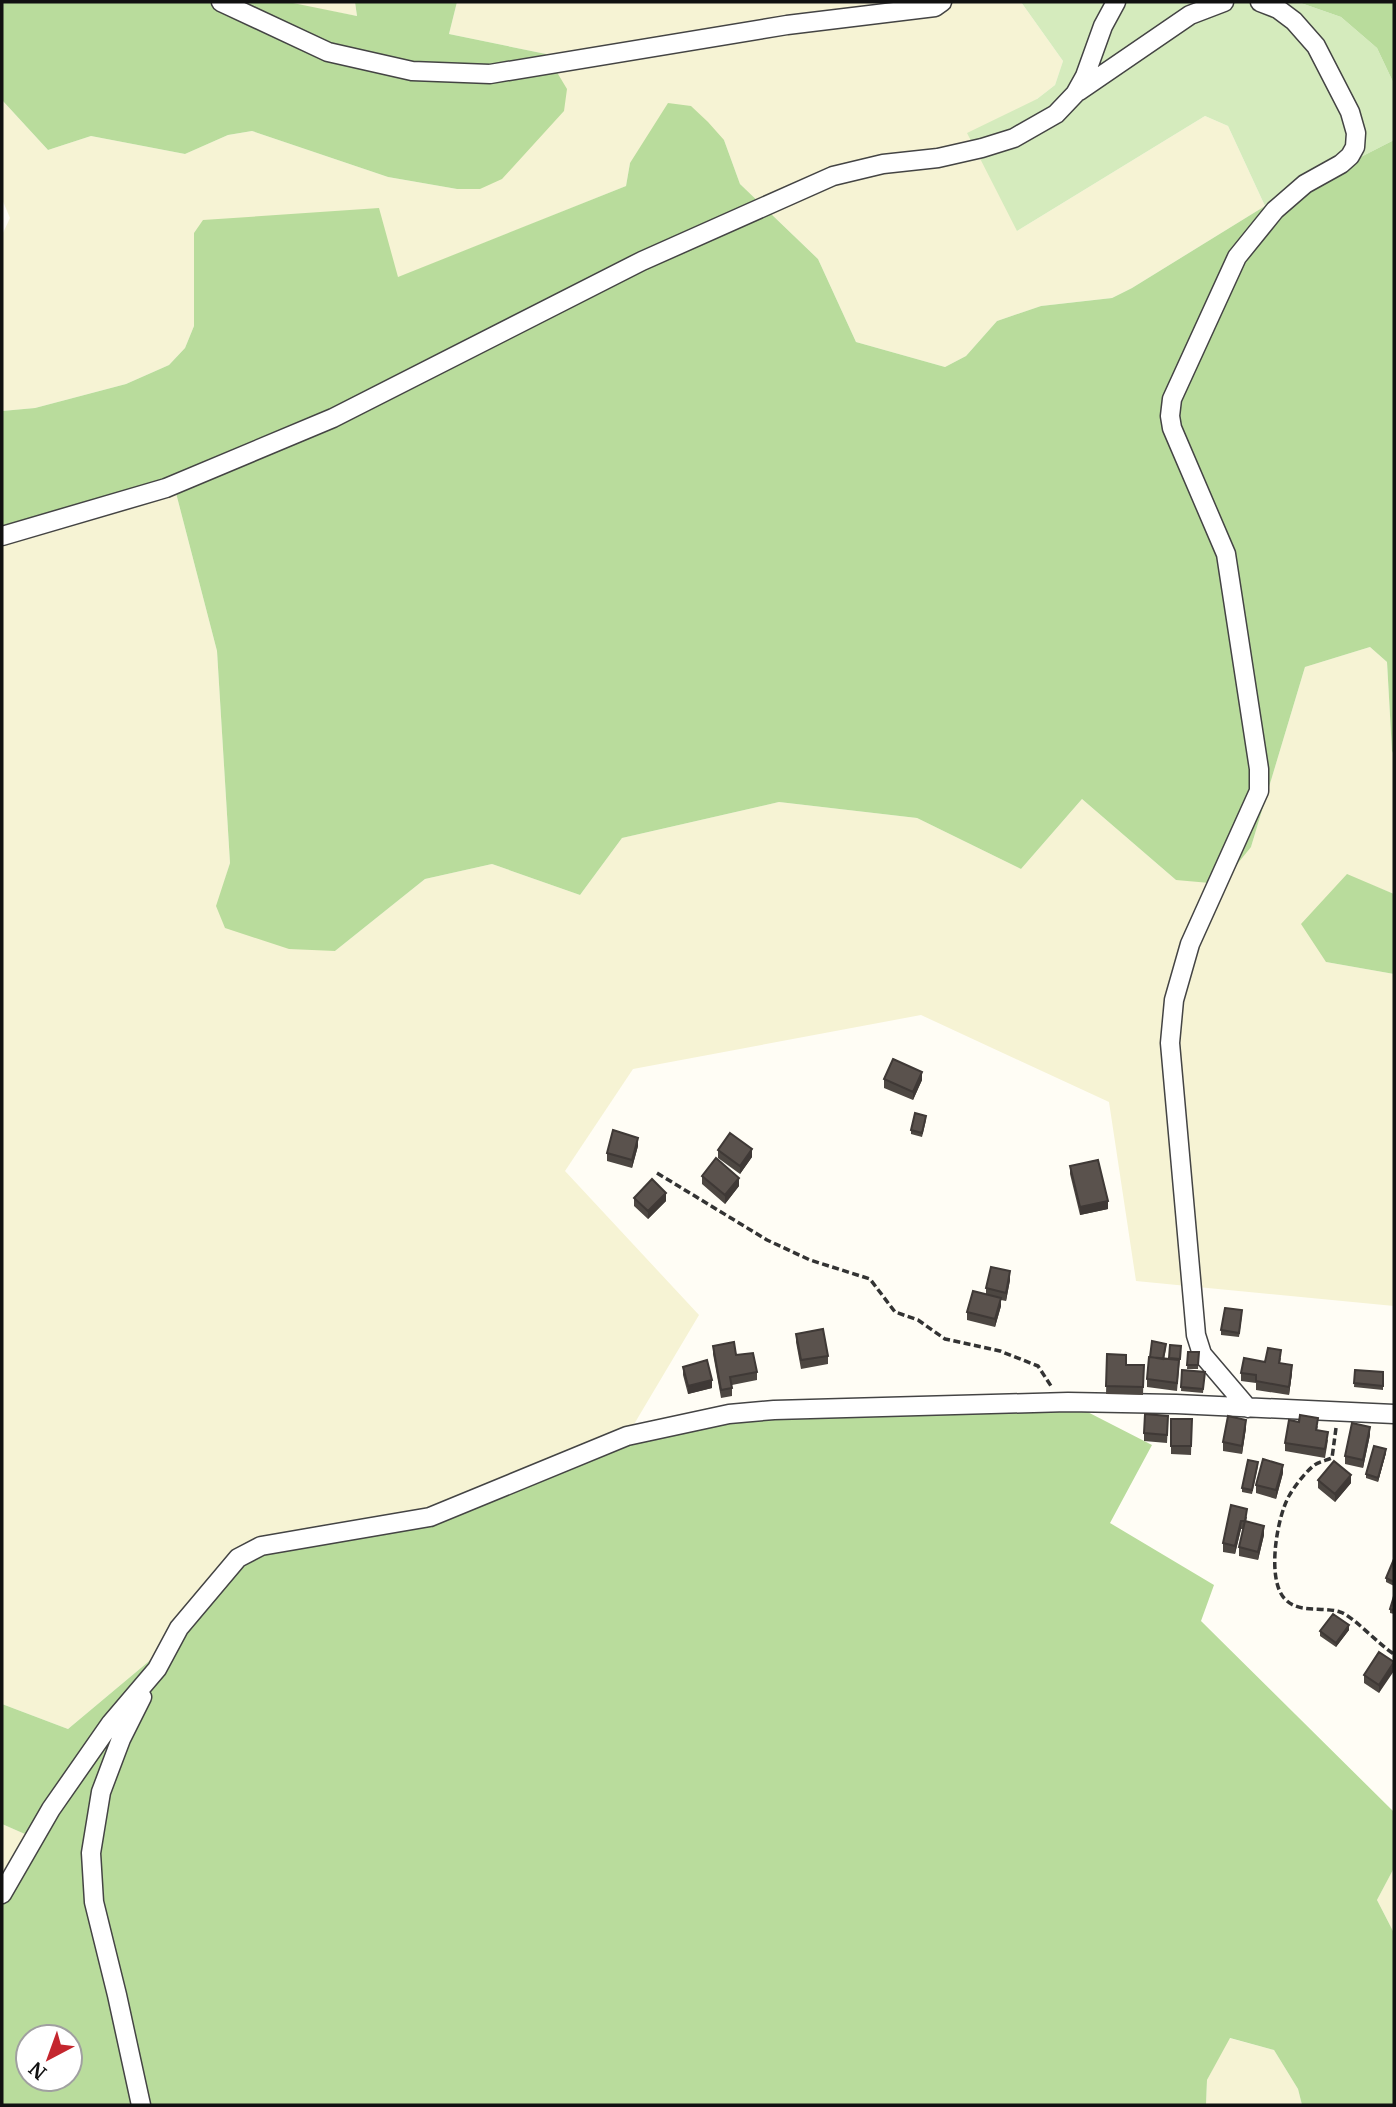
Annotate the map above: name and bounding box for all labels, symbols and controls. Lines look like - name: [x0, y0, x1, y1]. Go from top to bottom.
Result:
- north arrow: [14, 2023, 84, 2093]
- text: N: [24, 2057, 51, 2085]

